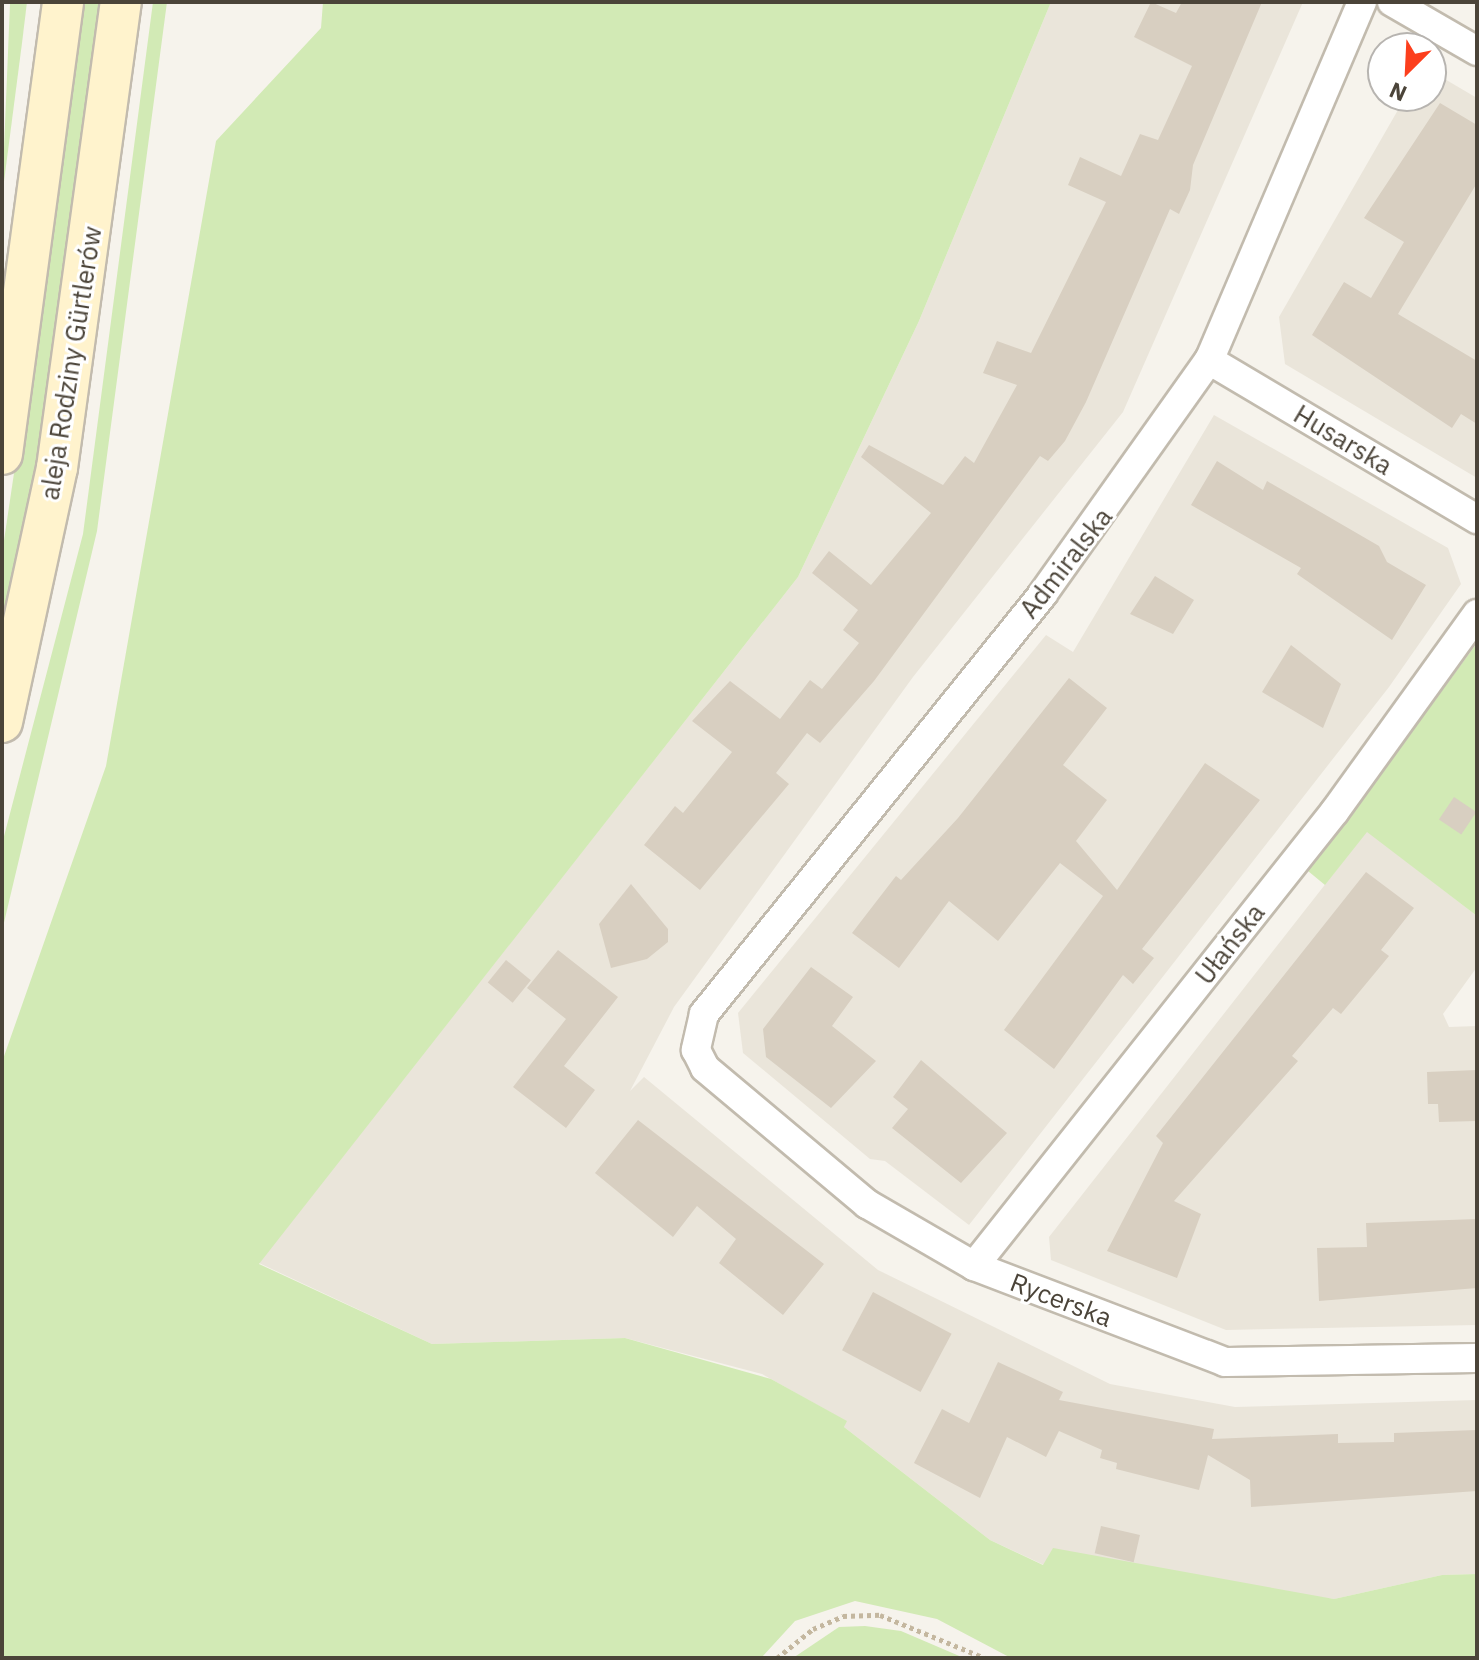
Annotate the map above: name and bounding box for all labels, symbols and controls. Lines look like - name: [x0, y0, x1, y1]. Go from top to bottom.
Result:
- north arrow: [1367, 32, 1447, 112]
- text: N: [1385, 76, 1411, 109]
- street label: aleja Rodziny Gürtlerów: [34, 224, 108, 502]
- street label: Husarska: [1288, 398, 1398, 482]
- street label: Admiralska: [1013, 502, 1119, 624]
- street label: Ułańska: [1189, 898, 1271, 990]
- street label: Rycerska: [1006, 1266, 1116, 1334]

